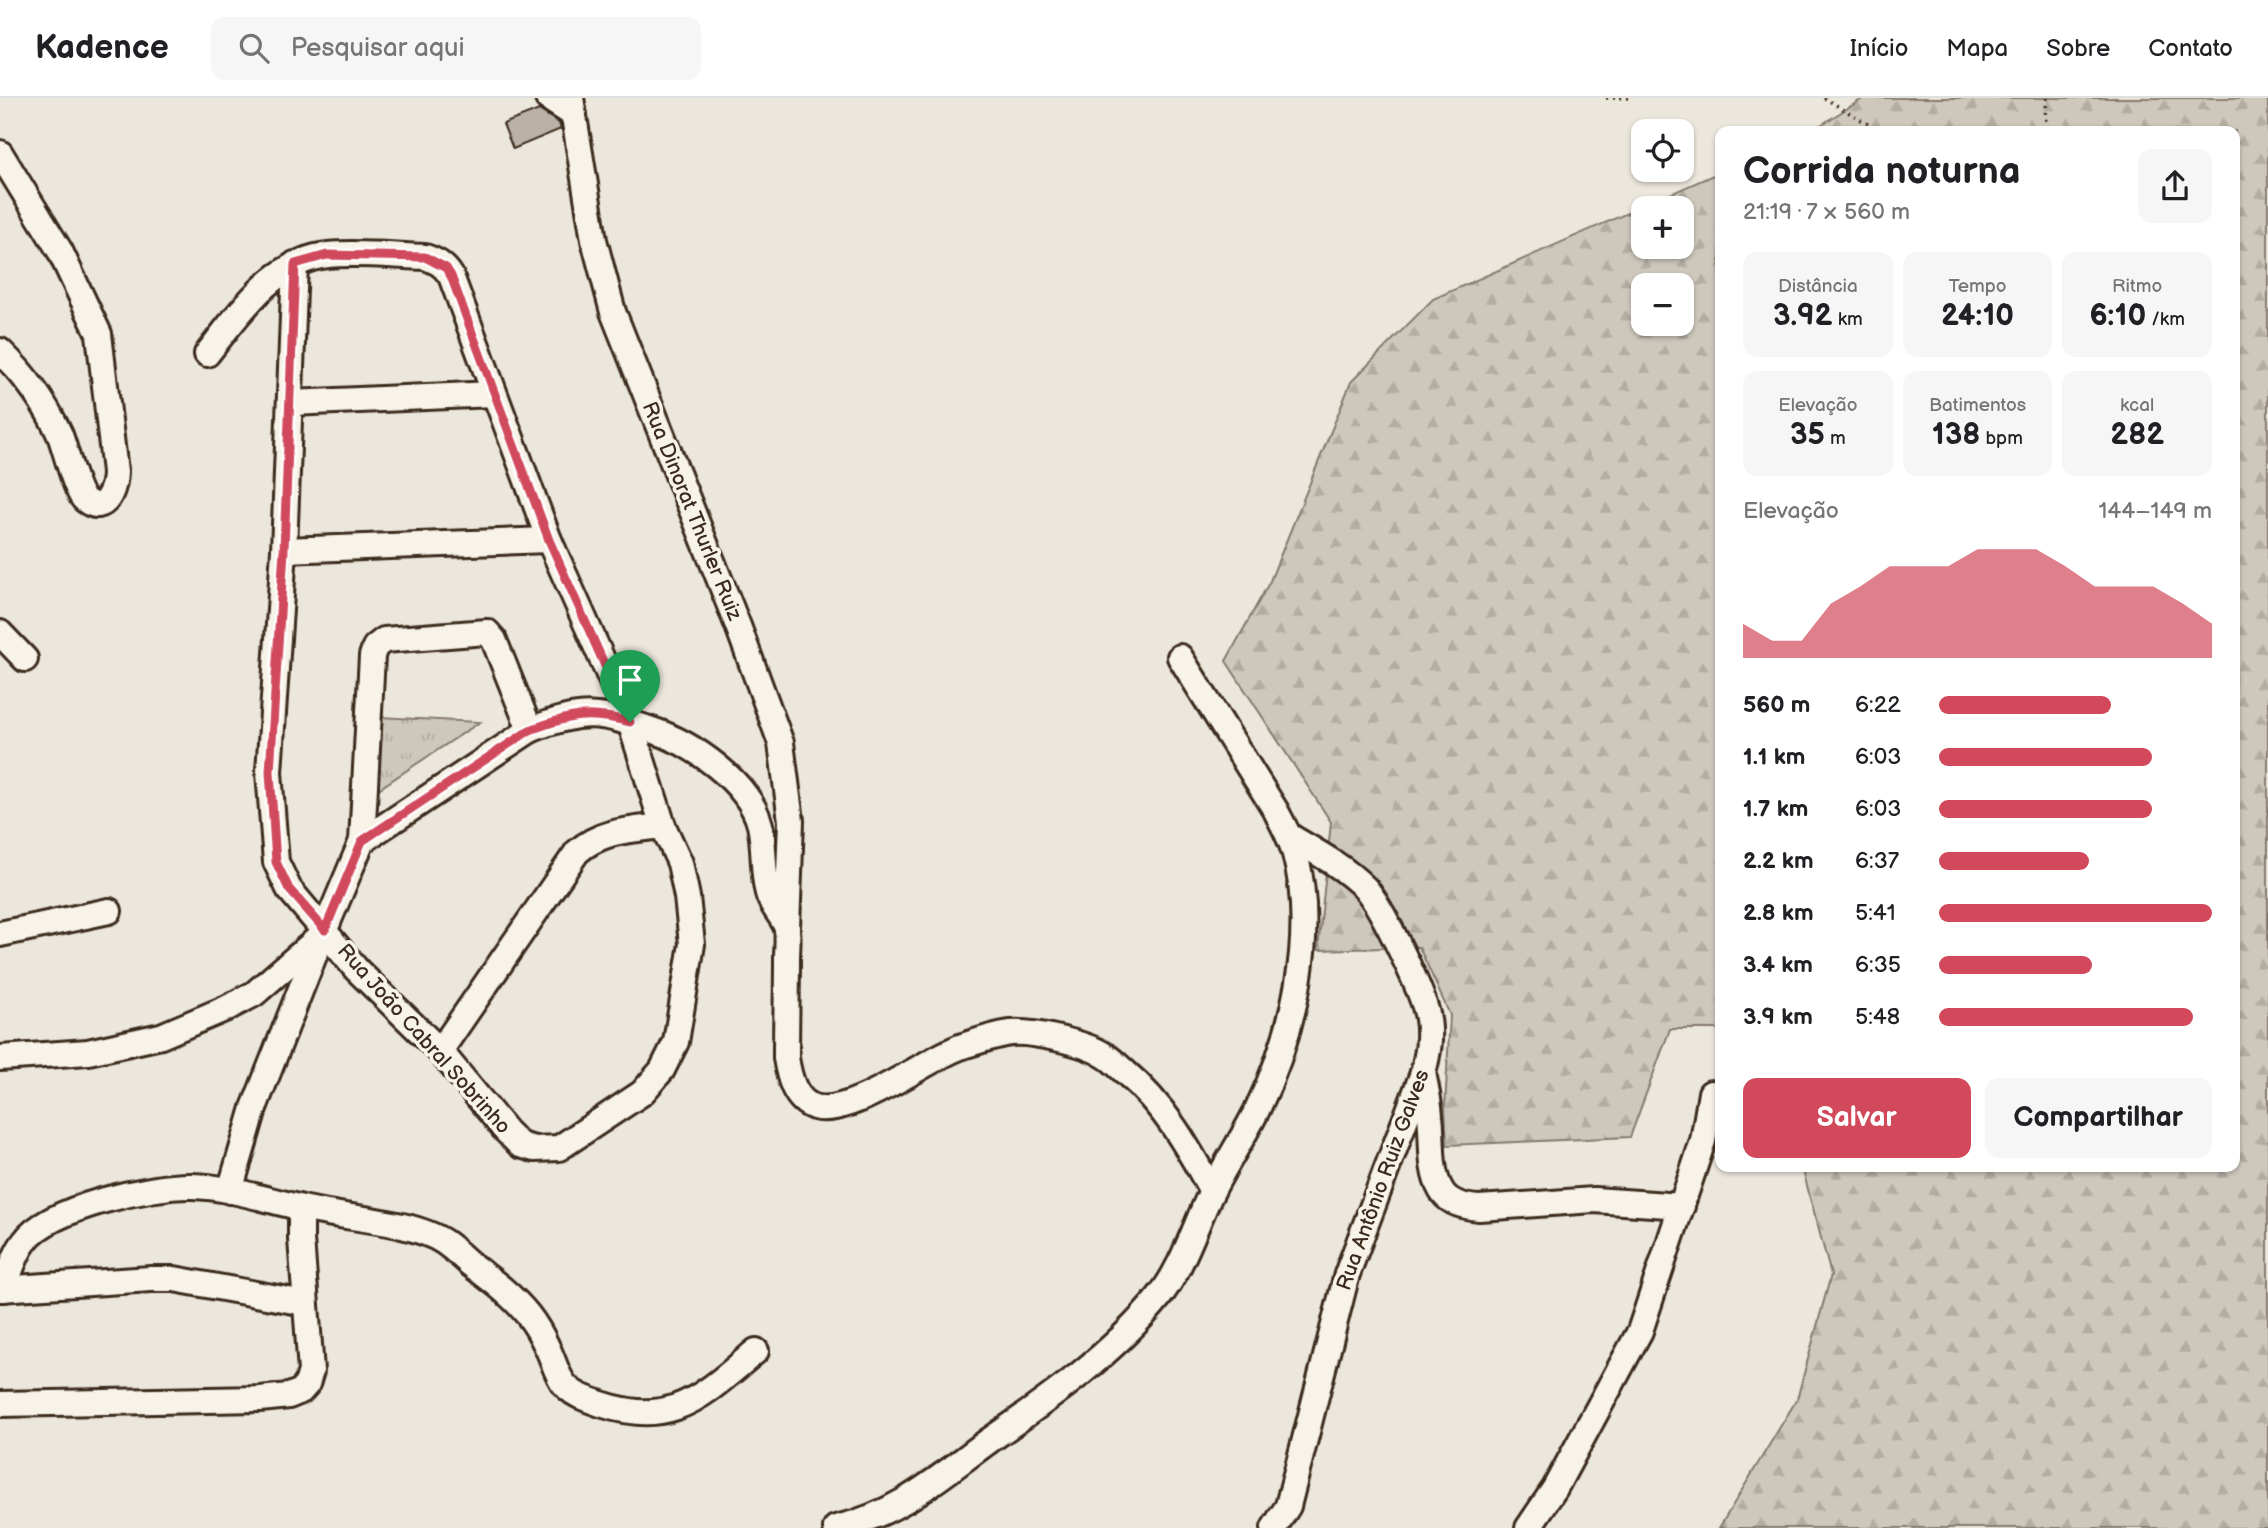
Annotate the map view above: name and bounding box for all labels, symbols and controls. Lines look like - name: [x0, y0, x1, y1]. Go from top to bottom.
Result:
- search box: [211, 17, 701, 80]
- text: Kadence: [35, 28, 169, 68]
- icon: search: [235, 29, 273, 67]
- text: Pesquisar aqui: [291, 33, 465, 64]
- text: Início: [1850, 34, 1908, 63]
- text: Mapa: [1946, 34, 2008, 63]
- text: Sobre: [2046, 34, 2110, 63]
- text: Contato: [2148, 34, 2233, 63]
- map controls: [1631, 119, 1694, 336]
- button: locate: [1631, 119, 1694, 182]
- text: Corrida noturna: [1743, 149, 2021, 194]
- button: share: [2138, 149, 2212, 223]
- button: +: [1631, 196, 1694, 259]
- text: 21:19 · 7 × 560 m: [1743, 198, 1910, 226]
- button: −: [1631, 273, 1694, 336]
- text: Distância: [1778, 275, 1858, 298]
- text: Tempo: [1948, 275, 2007, 298]
- text: Ritmo: [2112, 275, 2162, 298]
- text: 3.92: [1773, 298, 1833, 334]
- text: 24:10: [1941, 298, 2014, 334]
- text: 6:10: [2089, 298, 2146, 334]
- text: km: [1833, 308, 1863, 331]
- text: /km: [2146, 308, 2185, 331]
- text: Elevação: [1778, 394, 1857, 417]
- text: Batimentos: [1929, 394, 2026, 417]
- text: kcal: [2120, 394, 2154, 417]
- street label: Rua Dinorat Thurler Ruiz: [637, 398, 748, 625]
- text: 35: [1790, 417, 1825, 453]
- text: 138: [1932, 417, 1980, 453]
- text: 282: [2110, 417, 2164, 453]
- text: m: [1825, 427, 1846, 450]
- text: bpm: [1980, 427, 2023, 450]
- text: Elevação: [1743, 497, 1839, 525]
- text: 144–149 m: [2098, 497, 2212, 525]
- pin: [600, 650, 660, 722]
- icon: arrive: [611, 661, 649, 699]
- text: 560 m: [1743, 691, 1810, 719]
- text: 6:22: [1855, 691, 1901, 719]
- text: 1.1 km: [1743, 743, 1805, 771]
- text: 6:03: [1855, 743, 1901, 771]
- text: 1.7 km: [1743, 795, 1808, 823]
- text: 6:03: [1855, 795, 1901, 823]
- text: 2.2 km: [1743, 847, 1814, 875]
- text: 6:37: [1855, 847, 1899, 875]
- text: 2.8 km: [1743, 899, 1814, 927]
- text: 5:41: [1855, 899, 1896, 927]
- street label: Rua João Cabral Sobrinho: [332, 939, 516, 1139]
- text: 3.4 km: [1743, 951, 1813, 979]
- text: 6:35: [1855, 951, 1901, 979]
- text: 3.9 km: [1743, 1003, 1813, 1031]
- text: 5:48: [1855, 1003, 1900, 1031]
- street label: Rua Antônio Ruiz Galves: [1331, 1066, 1435, 1294]
- button: Salvar: [1743, 1078, 1971, 1158]
- button: Compartilhar: [1985, 1078, 2212, 1158]

